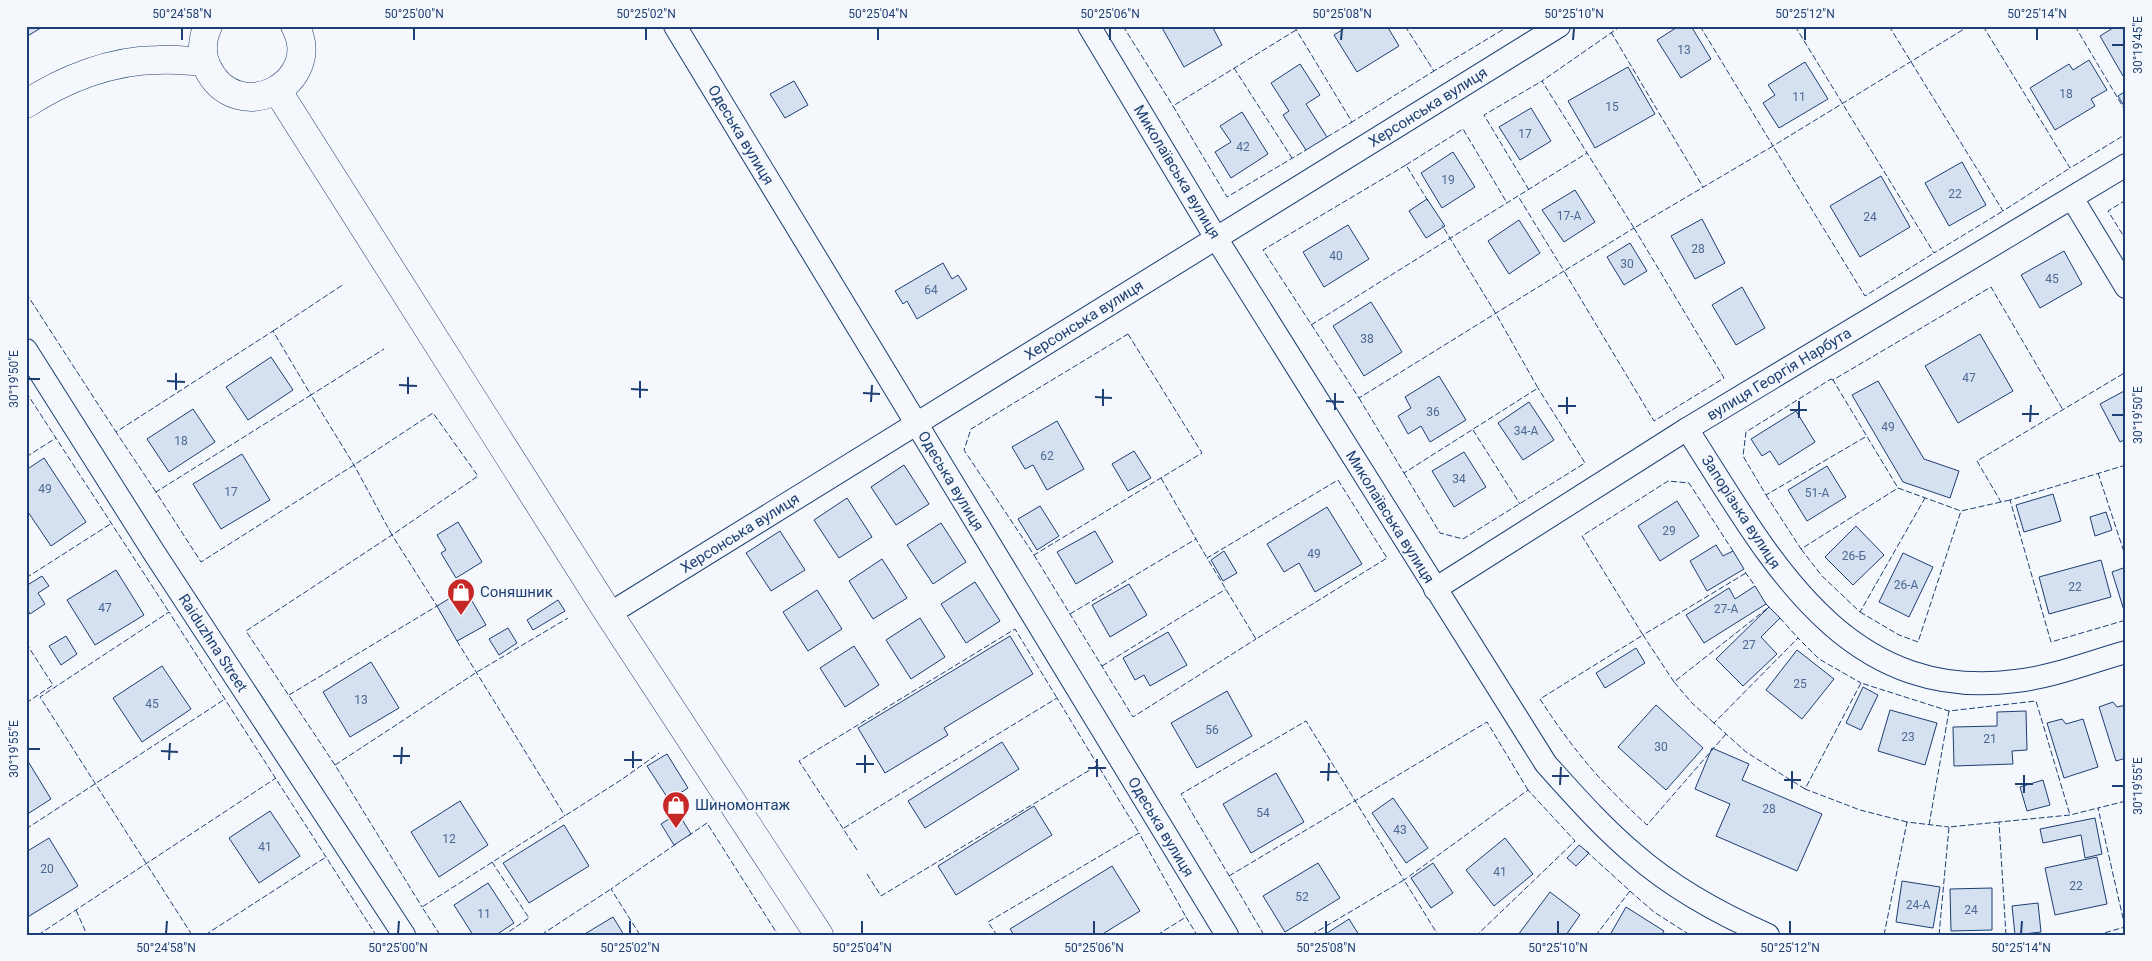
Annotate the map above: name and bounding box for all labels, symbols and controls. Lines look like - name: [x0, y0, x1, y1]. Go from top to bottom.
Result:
- text: 50°24'58"N: [152, 7, 212, 21]
- text: 50°25'00"N: [384, 7, 444, 21]
- text: 50°25'02"N: [616, 7, 676, 21]
- text: 50°25'04"N: [848, 7, 908, 21]
- text: 50°25'06"N: [1080, 7, 1140, 21]
- text: 50°25'08"N: [1312, 7, 1372, 21]
- text: 50°25'10"N: [1544, 7, 1604, 21]
- text: 50°25'12"N: [1775, 7, 1835, 21]
- text: 50°25'14"N: [2007, 7, 2067, 21]
- text: 30°19'45"E: [2131, 16, 2145, 74]
- house number: 13: [1677, 43, 1691, 57]
- street label: Херсонська вулиця: [1365, 63, 1491, 151]
- street label: Одеська вулиця: [704, 82, 778, 188]
- house number: 18: [2059, 87, 2073, 101]
- house number: 11: [1792, 90, 1806, 104]
- house number: 15: [1605, 100, 1619, 114]
- street label: Миколаївська вулиця: [1130, 102, 1224, 242]
- house number: 17: [1518, 127, 1532, 141]
- house number: 42: [1236, 140, 1250, 154]
- house number: 19: [1441, 173, 1455, 187]
- house number: 22: [1948, 187, 1962, 201]
- house number: 17-А: [1557, 209, 1581, 223]
- house number: 24: [1863, 210, 1877, 224]
- house number: 28: [1691, 242, 1705, 256]
- house number: 40: [1329, 249, 1343, 263]
- house number: 30: [1620, 257, 1634, 271]
- house number: 45: [2045, 272, 2059, 286]
- street label: Херсонська вулиця: [1021, 276, 1147, 364]
- house number: 64: [924, 283, 938, 297]
- street label: вулиця Георгія Нарбута: [1704, 324, 1854, 424]
- house number: 38: [1360, 332, 1374, 346]
- text: 30°19'50"E: [7, 350, 21, 408]
- house number: 47: [1962, 371, 1976, 385]
- text: 30°19'50"E: [2131, 386, 2145, 444]
- house number: 36: [1426, 405, 1440, 419]
- house number: 49: [1881, 420, 1895, 434]
- house number: 34-А: [1514, 424, 1538, 438]
- street label: Одеська вулиця: [914, 428, 988, 534]
- house number: 18: [174, 434, 188, 448]
- street label: Миколаївська вулиця: [1342, 447, 1438, 587]
- house number: 62: [1040, 449, 1054, 463]
- street label: Запорізька вулиця: [1698, 452, 1784, 572]
- house number: 34: [1452, 472, 1466, 486]
- house number: 49: [38, 482, 52, 496]
- house number: 17: [224, 485, 238, 499]
- house number: 51-А: [1805, 486, 1829, 500]
- street label: Херсонська вулиця: [677, 489, 803, 577]
- house number: 29: [1662, 524, 1676, 538]
- house number: 49: [1307, 547, 1321, 561]
- house number: 26-Б: [1842, 549, 1867, 563]
- shop icon: Соняшник: [446, 577, 476, 616]
- house number: 26-А: [1894, 578, 1918, 592]
- house number: 22: [2068, 580, 2082, 594]
- place label: Соняшник: [480, 583, 553, 601]
- street label: Raiduzhna Street: [175, 591, 251, 695]
- house number: 47: [98, 601, 112, 615]
- house number: 27-А: [1714, 602, 1738, 616]
- house number: 27: [1742, 638, 1756, 652]
- house number: 25: [1793, 677, 1807, 691]
- house number: 13: [354, 693, 368, 707]
- house number: 45: [145, 697, 159, 711]
- text: 30°19'55"E: [7, 720, 21, 778]
- house number: 56: [1205, 723, 1219, 737]
- house number: 23: [1901, 730, 1915, 744]
- house number: 21: [1983, 732, 1997, 746]
- house number: 30: [1654, 740, 1668, 754]
- text: 30°19'55"E: [2131, 757, 2145, 815]
- street label: Одеська вулиця: [1124, 774, 1198, 880]
- shop icon: Шиномонтаж: [661, 790, 691, 829]
- place label: Шиномонтаж: [695, 796, 791, 814]
- house number: 28: [1762, 802, 1776, 816]
- house number: 54: [1256, 806, 1270, 820]
- house number: 43: [1393, 823, 1407, 837]
- house number: 12: [442, 832, 456, 846]
- house number: 41: [258, 840, 272, 854]
- house number: 20: [40, 862, 54, 876]
- house number: 41: [1493, 865, 1507, 879]
- house number: 22: [2069, 879, 2083, 893]
- house number: 52: [1295, 890, 1309, 904]
- house number: 24-А: [1906, 898, 1930, 912]
- house number: 24: [1964, 903, 1978, 917]
- house number: 11: [477, 907, 491, 921]
- text: 50°24'58"N: [136, 941, 196, 955]
- text: 50°25'00"N: [368, 941, 428, 955]
- text: 50°25'02"N: [600, 941, 660, 955]
- text: 50°25'04"N: [832, 941, 892, 955]
- text: 50°25'06"N: [1064, 941, 1124, 955]
- text: 50°25'08"N: [1296, 941, 1356, 955]
- text: 50°25'10"N: [1528, 941, 1588, 955]
- text: 50°25'12"N: [1760, 941, 1820, 955]
- text: 50°25'14"N: [1991, 941, 2051, 955]

